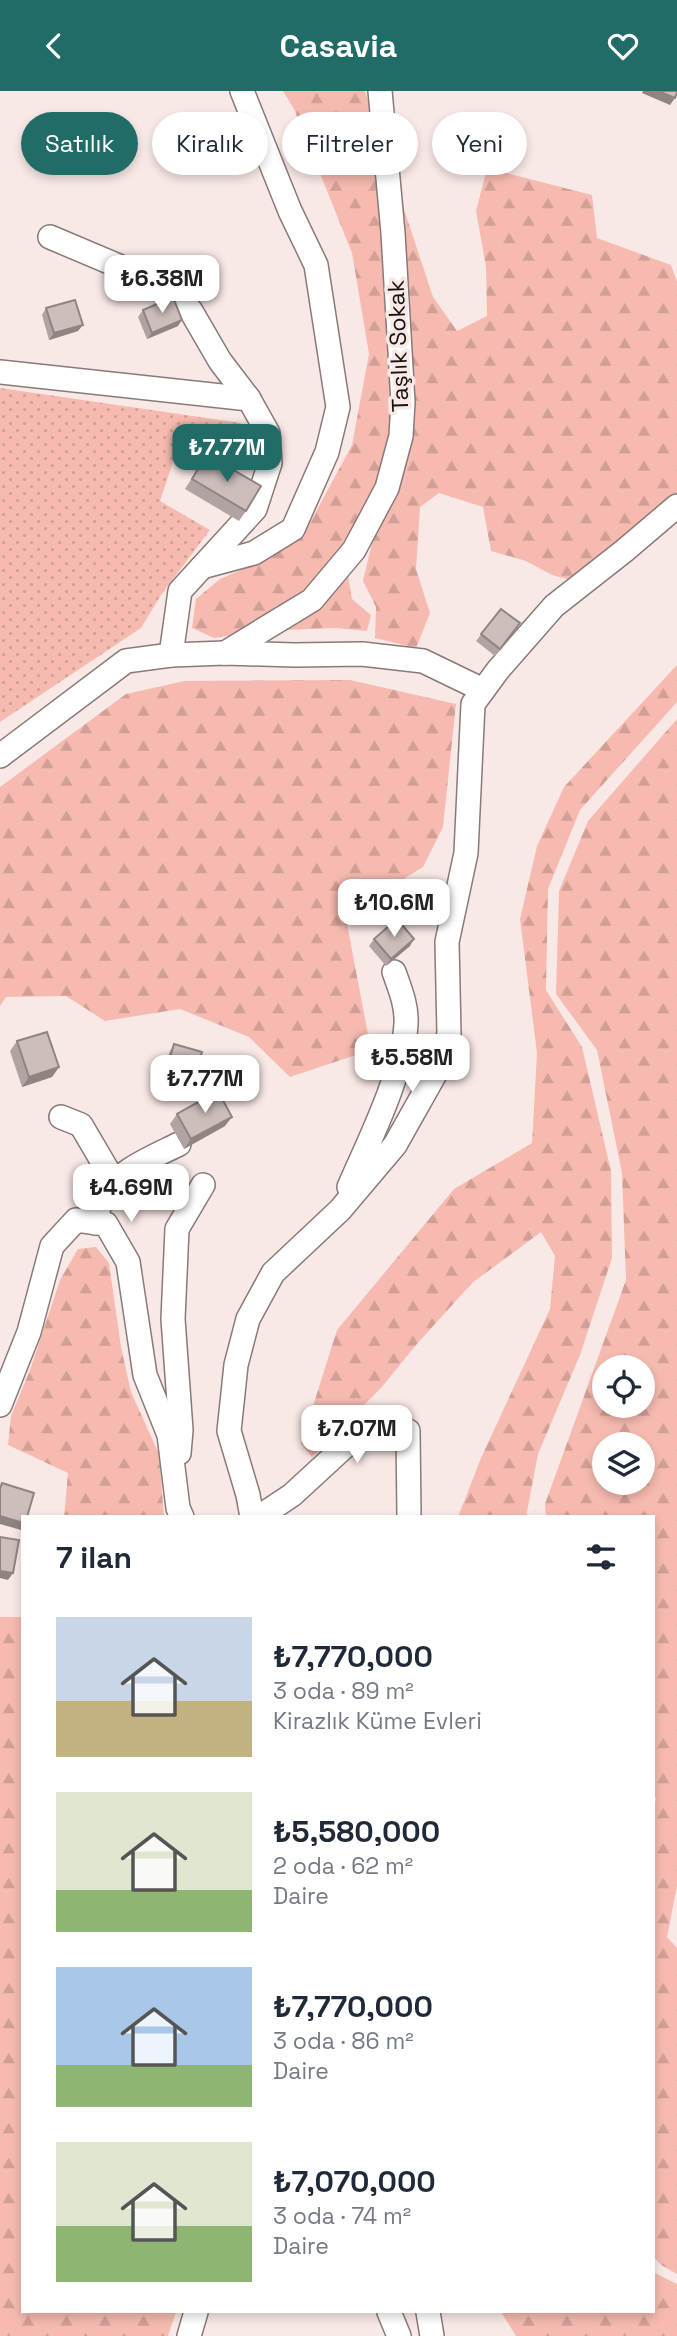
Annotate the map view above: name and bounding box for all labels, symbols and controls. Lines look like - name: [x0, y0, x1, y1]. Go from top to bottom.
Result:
- text: Casavia: [280, 26, 397, 66]
- icon: back: [35, 27, 73, 65]
- icon: heart: [604, 27, 642, 65]
- chip: Satılık: [21, 112, 138, 175]
- chip: Kiralık: [152, 112, 268, 175]
- chip: Filtreler: [282, 112, 418, 175]
- chip: Yeni: [432, 112, 527, 175]
- pin: ₺6.38M: [105, 255, 219, 315]
- text: ₺6.38M: [120, 263, 204, 293]
- street label: Taşlık Sokak: [381, 279, 415, 413]
- pin: ₺7.77M: [170, 425, 284, 484]
- text: ₺7.77M: [188, 432, 266, 462]
- pin: ₺10.6M: [337, 879, 451, 939]
- text: ₺10.6M: [354, 887, 434, 917]
- pin: ₺5.58M: [355, 1035, 469, 1094]
- text: ₺5.58M: [371, 1042, 453, 1072]
- pin: ₺7.77M: [148, 1055, 262, 1115]
- text: ₺7.77M: [166, 1063, 244, 1093]
- pin: ₺4.69M: [74, 1165, 188, 1224]
- text: ₺4.69M: [89, 1172, 173, 1202]
- map controls: [592, 1355, 655, 1495]
- button: locate: [592, 1355, 655, 1418]
- pin: ₺7.07M: [300, 1405, 414, 1465]
- text: ₺7.07M: [317, 1413, 397, 1443]
- button: layers: [592, 1432, 655, 1495]
- text: 7 ilan: [56, 1538, 132, 1577]
- icon: filters: [582, 1538, 620, 1576]
- text: ₺7,770,000: [273, 1637, 433, 1676]
- icon: home: [112, 1645, 196, 1729]
- text: 3 oda · 89 m²: [273, 1676, 414, 1706]
- text: Kirazlık Küme Evleri: [273, 1706, 482, 1736]
- text: ₺5,580,000: [273, 1812, 440, 1851]
- icon: home: [112, 1820, 196, 1904]
- text: 2 oda · 62 m²: [273, 1851, 413, 1881]
- text: Daire: [273, 1881, 329, 1911]
- text: ₺7,770,000: [273, 1987, 433, 2026]
- icon: home: [112, 1995, 196, 2079]
- text: 3 oda · 86 m²: [273, 2026, 414, 2056]
- text: Daire: [273, 2056, 329, 2086]
- text: ₺7,070,000: [273, 2162, 436, 2201]
- icon: home: [112, 2170, 196, 2254]
- text: 3 oda · 74 m²: [273, 2201, 411, 2231]
- text: Daire: [273, 2231, 329, 2261]

